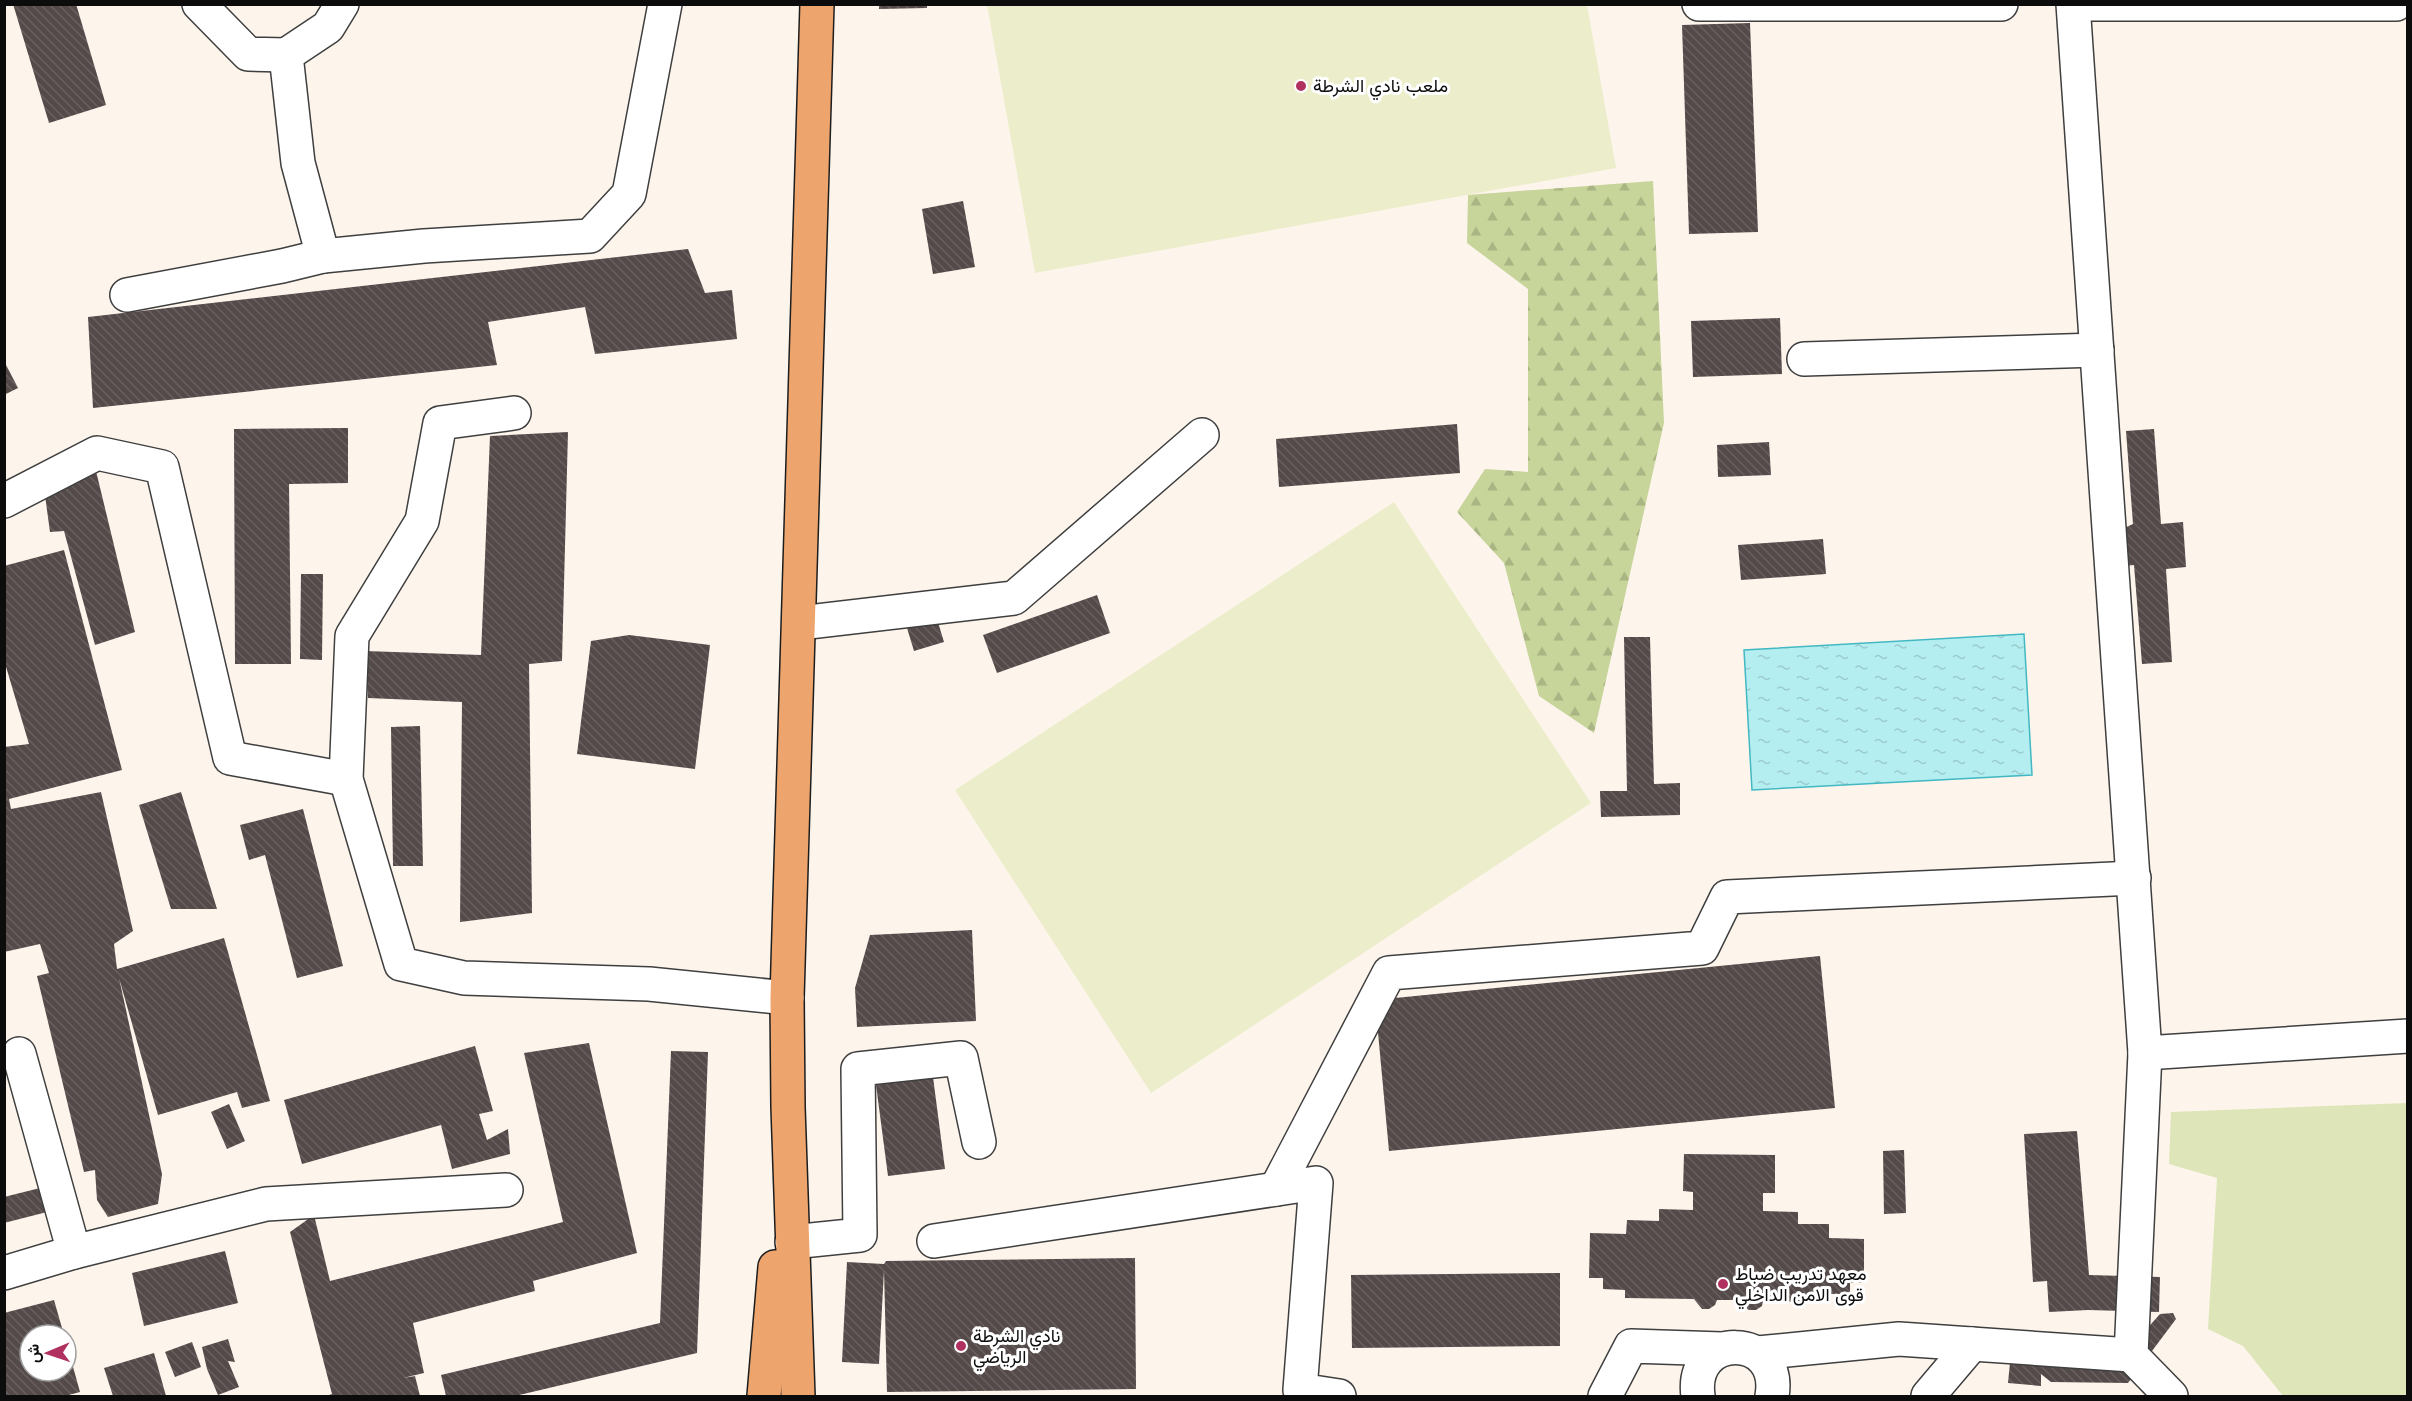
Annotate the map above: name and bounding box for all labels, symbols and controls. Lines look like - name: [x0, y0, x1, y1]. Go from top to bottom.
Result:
- place label: ملعب نادي الشرطة: [1313, 75, 1448, 101]
- marker: ملعب نادي الشرطة: [1294, 79, 1308, 93]
- place label: معهد تدريب ضباط قوى الامن الداخلي: [1735, 1263, 1867, 1310]
- marker: معهد تدريب ضباط قوى الامن الداخلي: [1716, 1277, 1730, 1291]
- north arrow: [18, 1323, 78, 1383]
- place label: نادي الشرطة الرياضي: [973, 1325, 1060, 1372]
- marker: نادي الشرطة الرياضي: [954, 1339, 968, 1353]
- text: ش: [23, 1344, 43, 1363]

